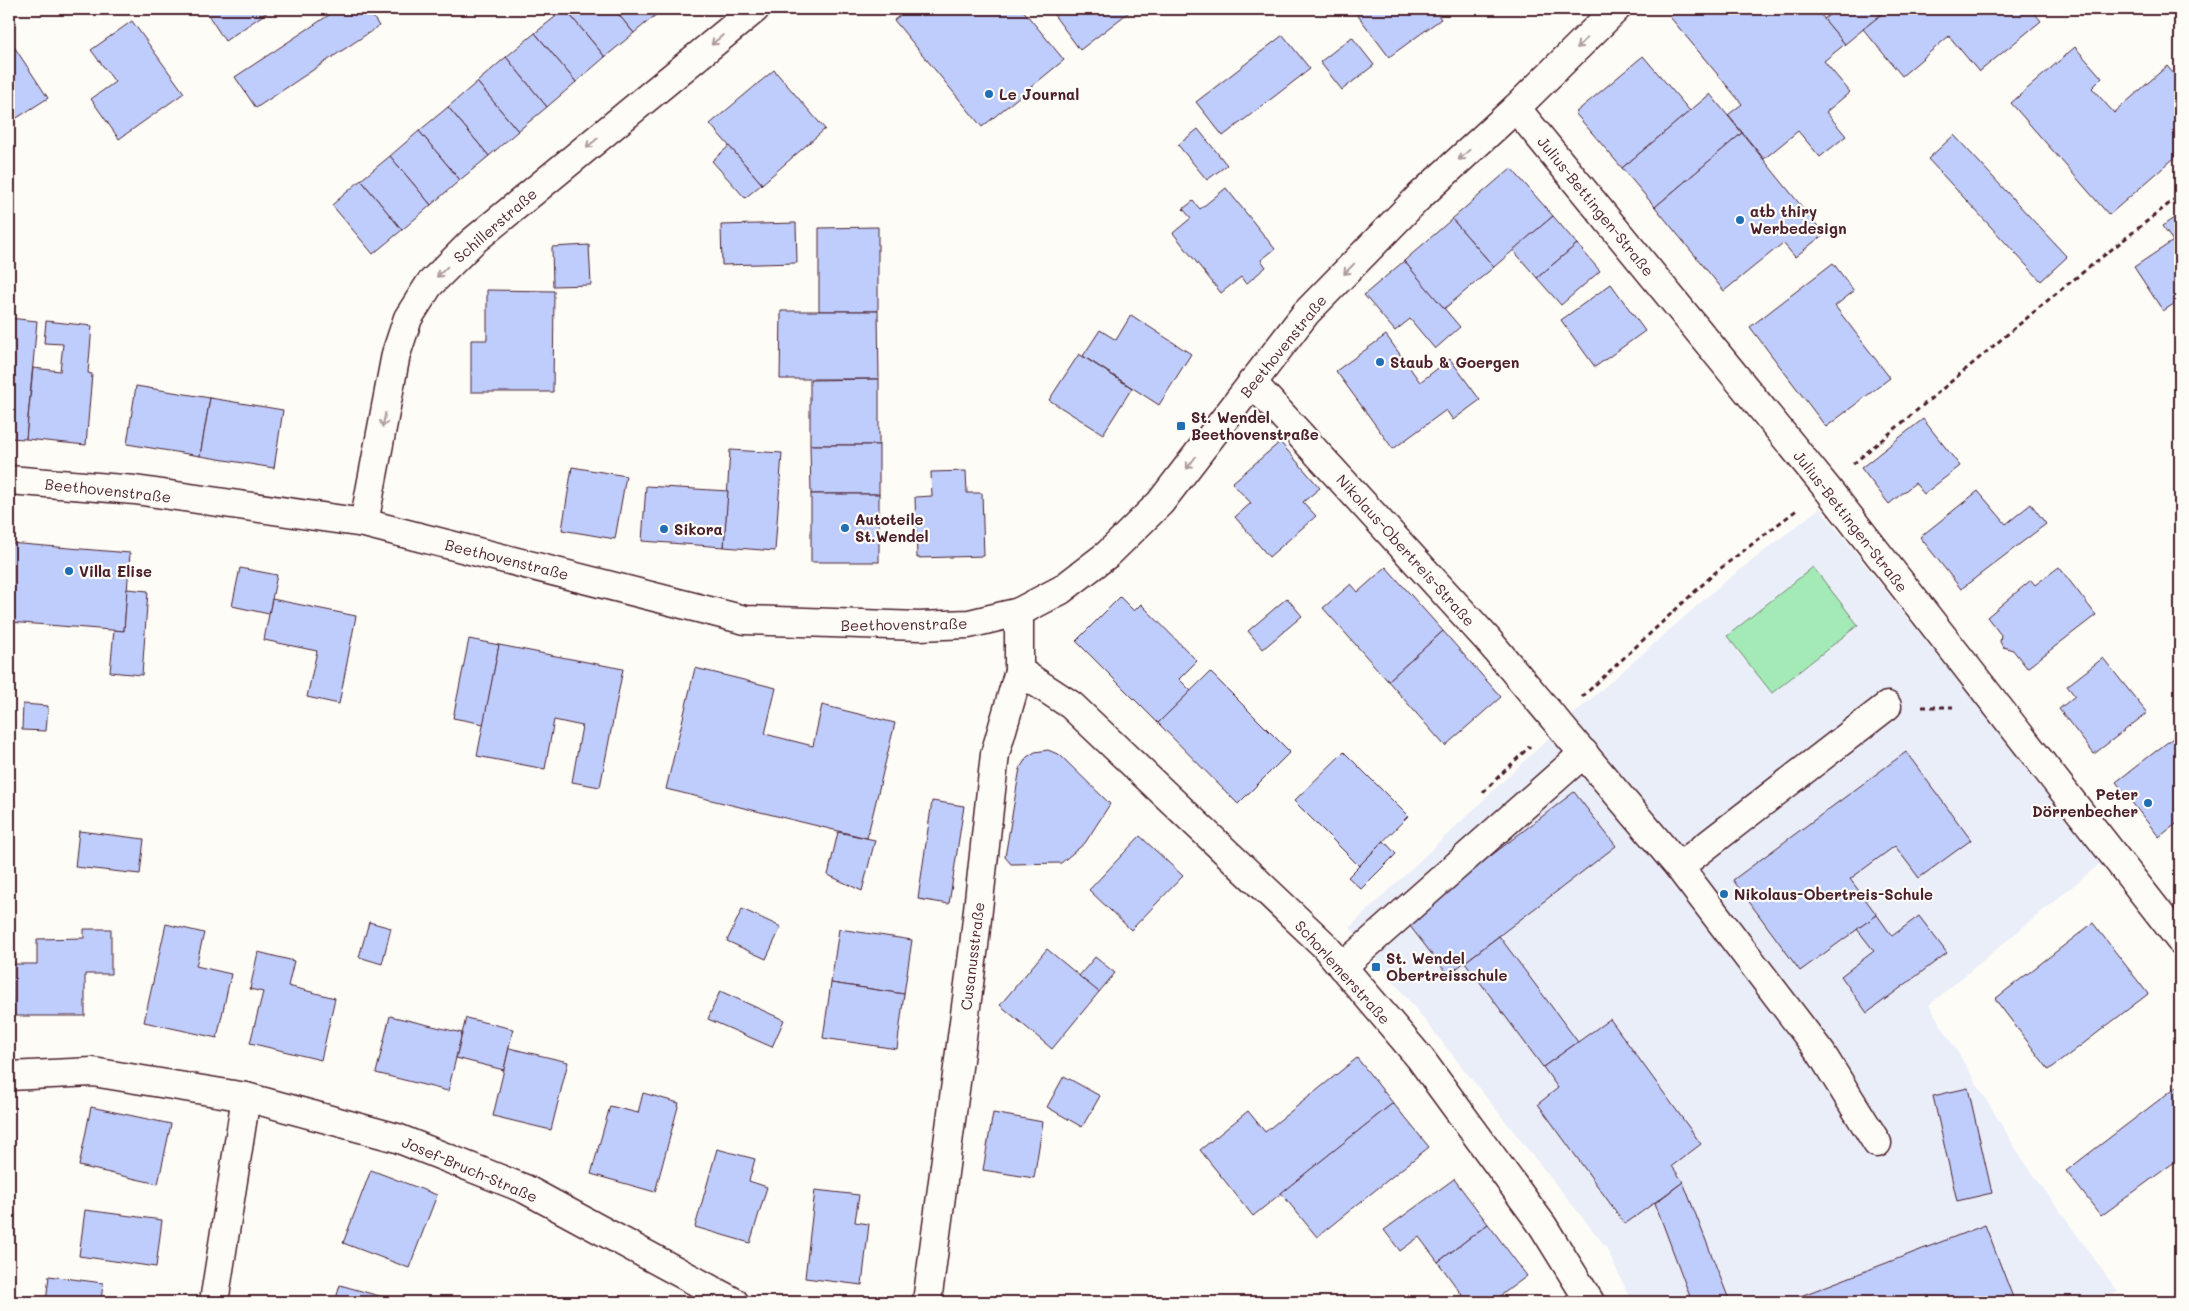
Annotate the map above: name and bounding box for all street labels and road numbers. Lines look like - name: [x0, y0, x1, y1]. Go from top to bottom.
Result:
- street label: Julius-Bettingen-Straße: [1533, 132, 1659, 280]
- street label: Schillerstraße: [449, 183, 541, 267]
- street label: Beethovenstraße: [1235, 290, 1331, 402]
- street label: Julius-Bettingen-Straße: [1789, 446, 1913, 596]
- street label: Nikolaus-Obertreis-Straße: [1332, 470, 1480, 630]
- street label: Beethovenstraße: [44, 473, 172, 507]
- street label: Beethovenstraße: [443, 534, 571, 584]
- street label: Beethovenstraße: [840, 613, 968, 635]
- street label: Cusanusstraße: [955, 901, 989, 1011]
- street label: Schorlemerstraße: [1291, 916, 1395, 1028]
- street label: Josef-Bruch-Straße: [399, 1131, 541, 1207]

